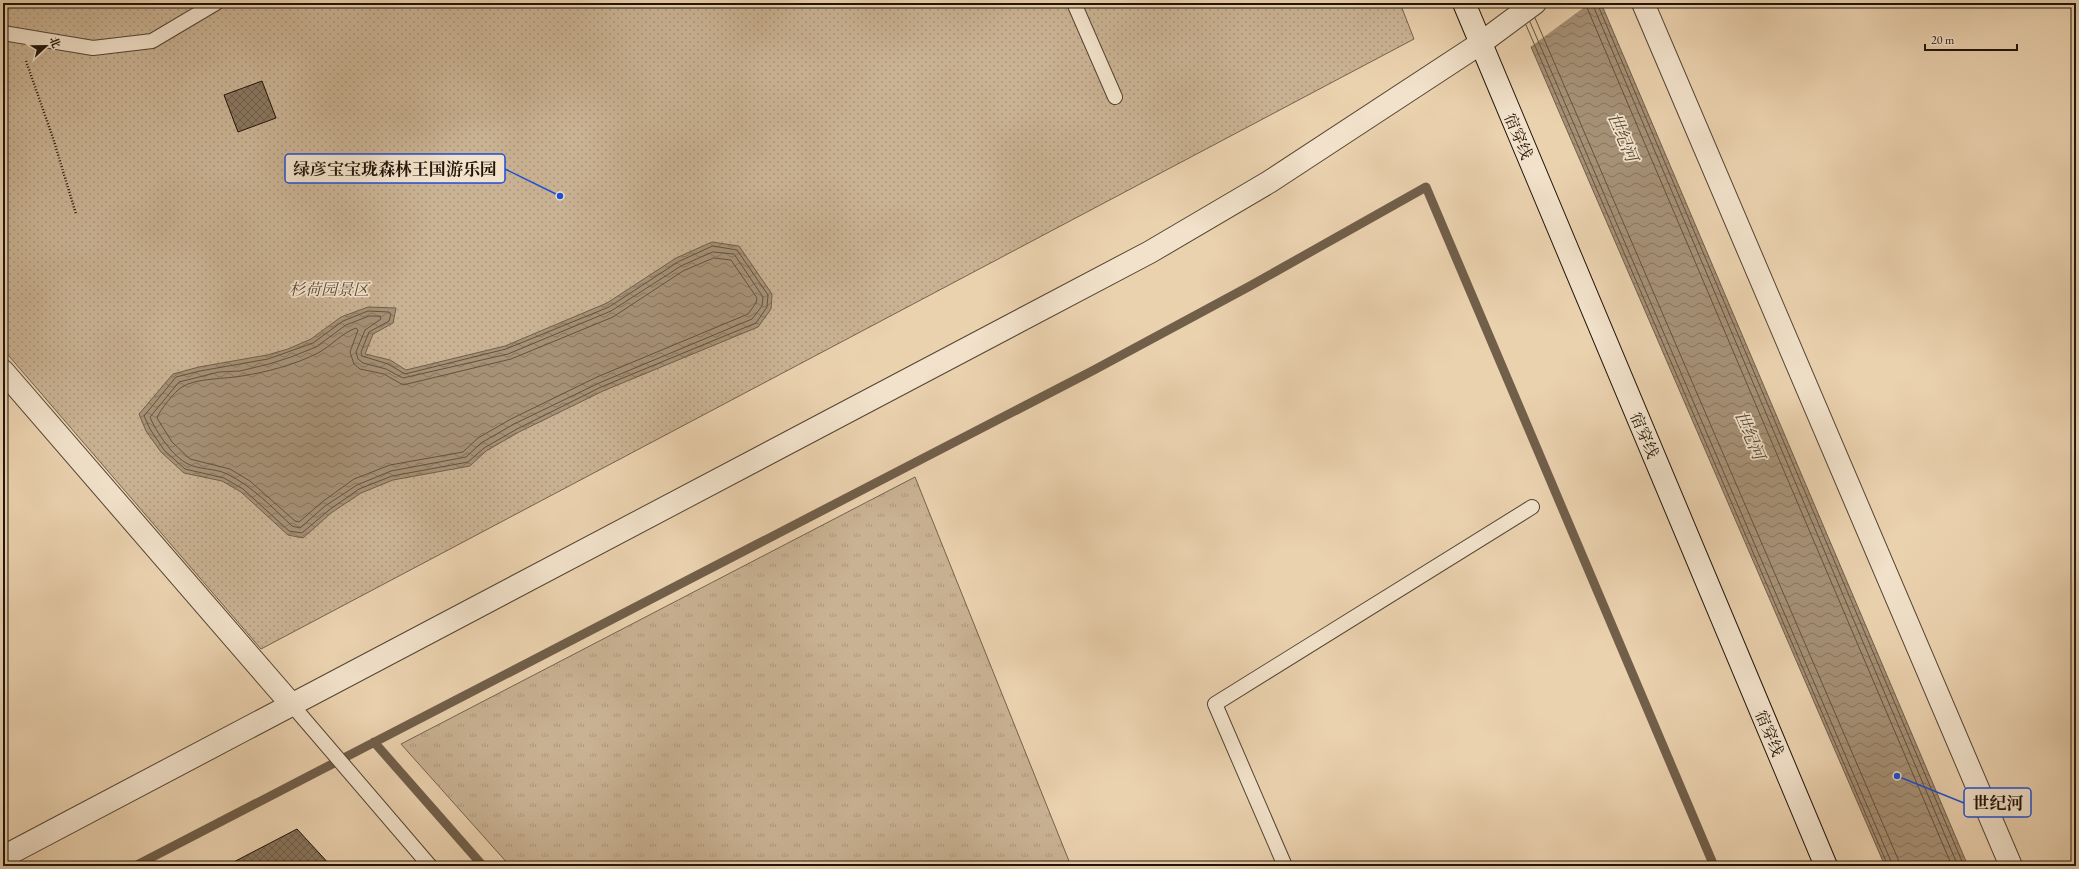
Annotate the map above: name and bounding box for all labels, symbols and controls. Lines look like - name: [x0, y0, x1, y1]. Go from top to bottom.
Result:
- north arrow: [26, 26, 66, 66]
- scale bar: [1925, 26, 2017, 52]
- text: 20 m: [1931, 32, 1955, 48]
- text: 北: [47, 35, 64, 50]
- water label: 世纪河: [1603, 109, 1644, 168]
- street label: 宿穿线: [1499, 110, 1538, 162]
- callout: 绿彦宝宝珑森林王国游乐园: [285, 154, 505, 183]
- text: 绿彦宝宝珑森林王国游乐园: [293, 158, 497, 180]
- park label: 杉荷园景区: [289, 279, 371, 300]
- water label: 世纪河: [1730, 407, 1771, 466]
- street label: 宿穿线: [1625, 409, 1664, 461]
- street label: 宿穿线: [1750, 707, 1789, 759]
- callout: 世纪河: [1964, 788, 2031, 817]
- text: 世纪河: [1973, 792, 2024, 814]

